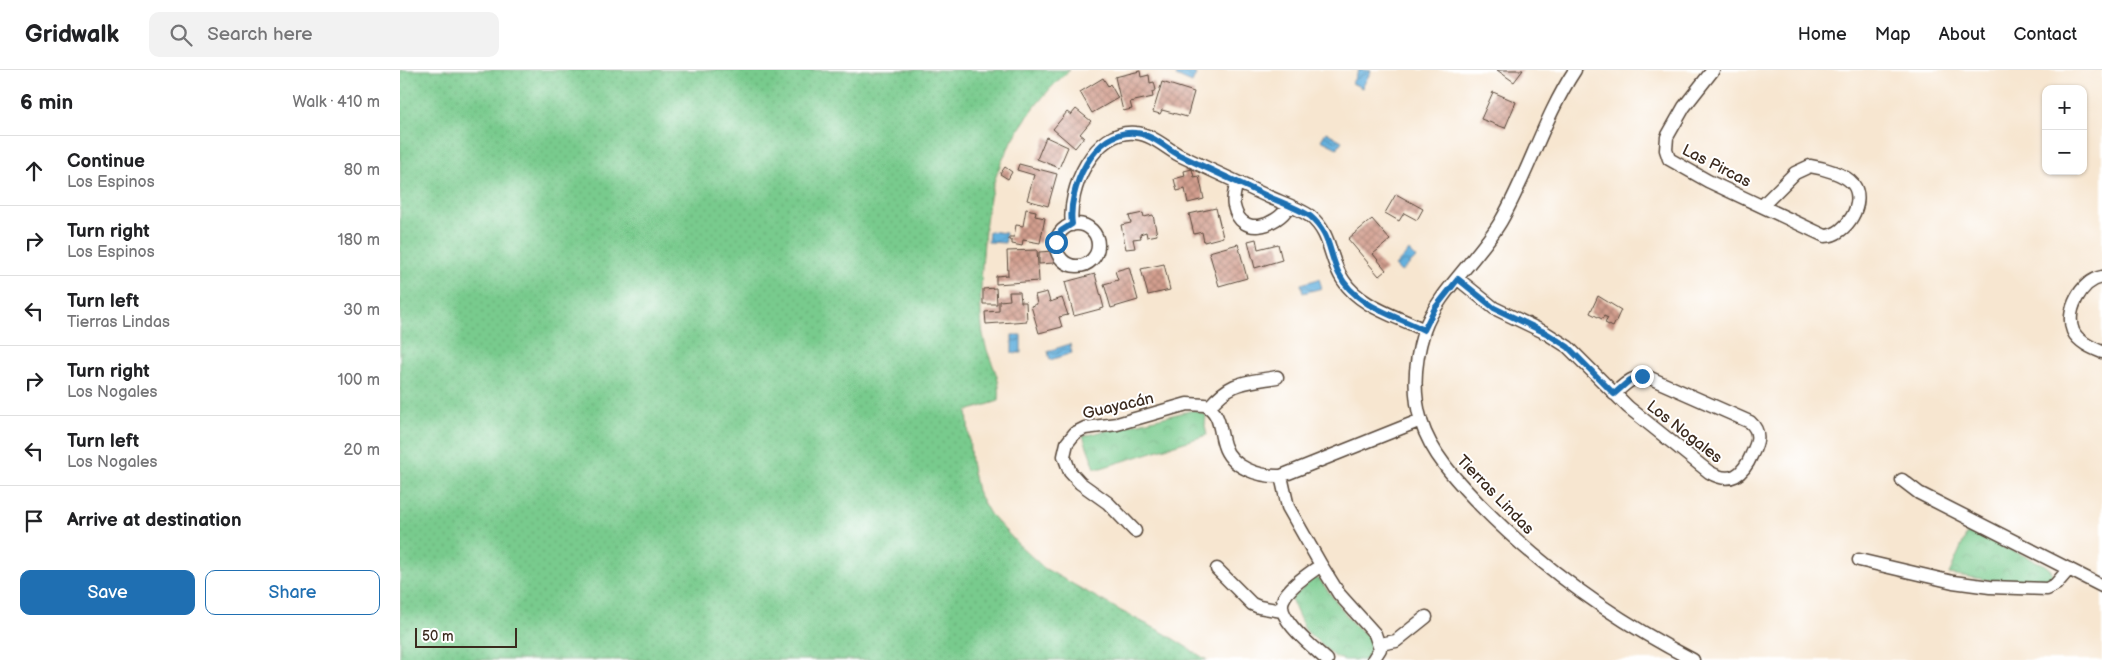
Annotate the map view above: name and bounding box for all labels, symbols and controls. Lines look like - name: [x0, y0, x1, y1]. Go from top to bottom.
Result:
- search box: [149, 12, 499, 57]
- text: Gridwalk: [25, 20, 119, 49]
- icon: search: [167, 21, 195, 49]
- text: Search here: [207, 23, 312, 46]
- text: Home: [1798, 24, 1847, 45]
- text: Map: [1875, 24, 1911, 45]
- text: About: [1939, 24, 1986, 45]
- text: Contact: [2014, 24, 2077, 45]
- map controls: [2042, 85, 2087, 175]
- button: +: [2042, 85, 2087, 130]
- text: 6 min: [20, 90, 73, 115]
- text: Walk · 410 m: [293, 93, 380, 112]
- button: −: [2042, 130, 2087, 175]
- street label: Las Pircas: [1679, 141, 1754, 192]
- text: Continue: [67, 150, 145, 173]
- icon: ahead: [20, 157, 48, 185]
- text: 80 m: [344, 161, 380, 180]
- text: Los Espinos: [67, 173, 155, 192]
- text: Turn right: [67, 220, 150, 243]
- icon: right: [20, 227, 48, 255]
- text: 180 m: [338, 231, 380, 250]
- route start: [1045, 231, 1068, 254]
- text: Los Espinos: [67, 243, 155, 262]
- text: Turn left: [67, 290, 139, 313]
- icon: left: [20, 297, 48, 325]
- text: 30 m: [343, 301, 380, 320]
- text: Tierras Lindas: [67, 313, 170, 332]
- text: Turn right: [67, 360, 150, 383]
- route end: [1631, 365, 1654, 388]
- icon: right: [20, 367, 48, 395]
- text: 100 m: [337, 371, 380, 390]
- text: Los Nogales: [67, 383, 157, 402]
- street label: Guayacán: [1081, 389, 1156, 424]
- street label: Los Nogales: [1643, 397, 1726, 468]
- text: Turn left: [67, 430, 139, 453]
- icon: left: [20, 437, 48, 465]
- text: 20 m: [344, 441, 380, 460]
- street label: Tierras Lindas: [1452, 451, 1538, 539]
- text: Los Nogales: [67, 453, 157, 472]
- icon: arrive: [20, 507, 48, 535]
- text: Arrive at destination: [67, 509, 242, 532]
- button: Save: [20, 570, 195, 615]
- button: Share: [205, 570, 380, 615]
- scale bar: [415, 625, 518, 648]
- text: 50 m: [422, 628, 454, 645]

